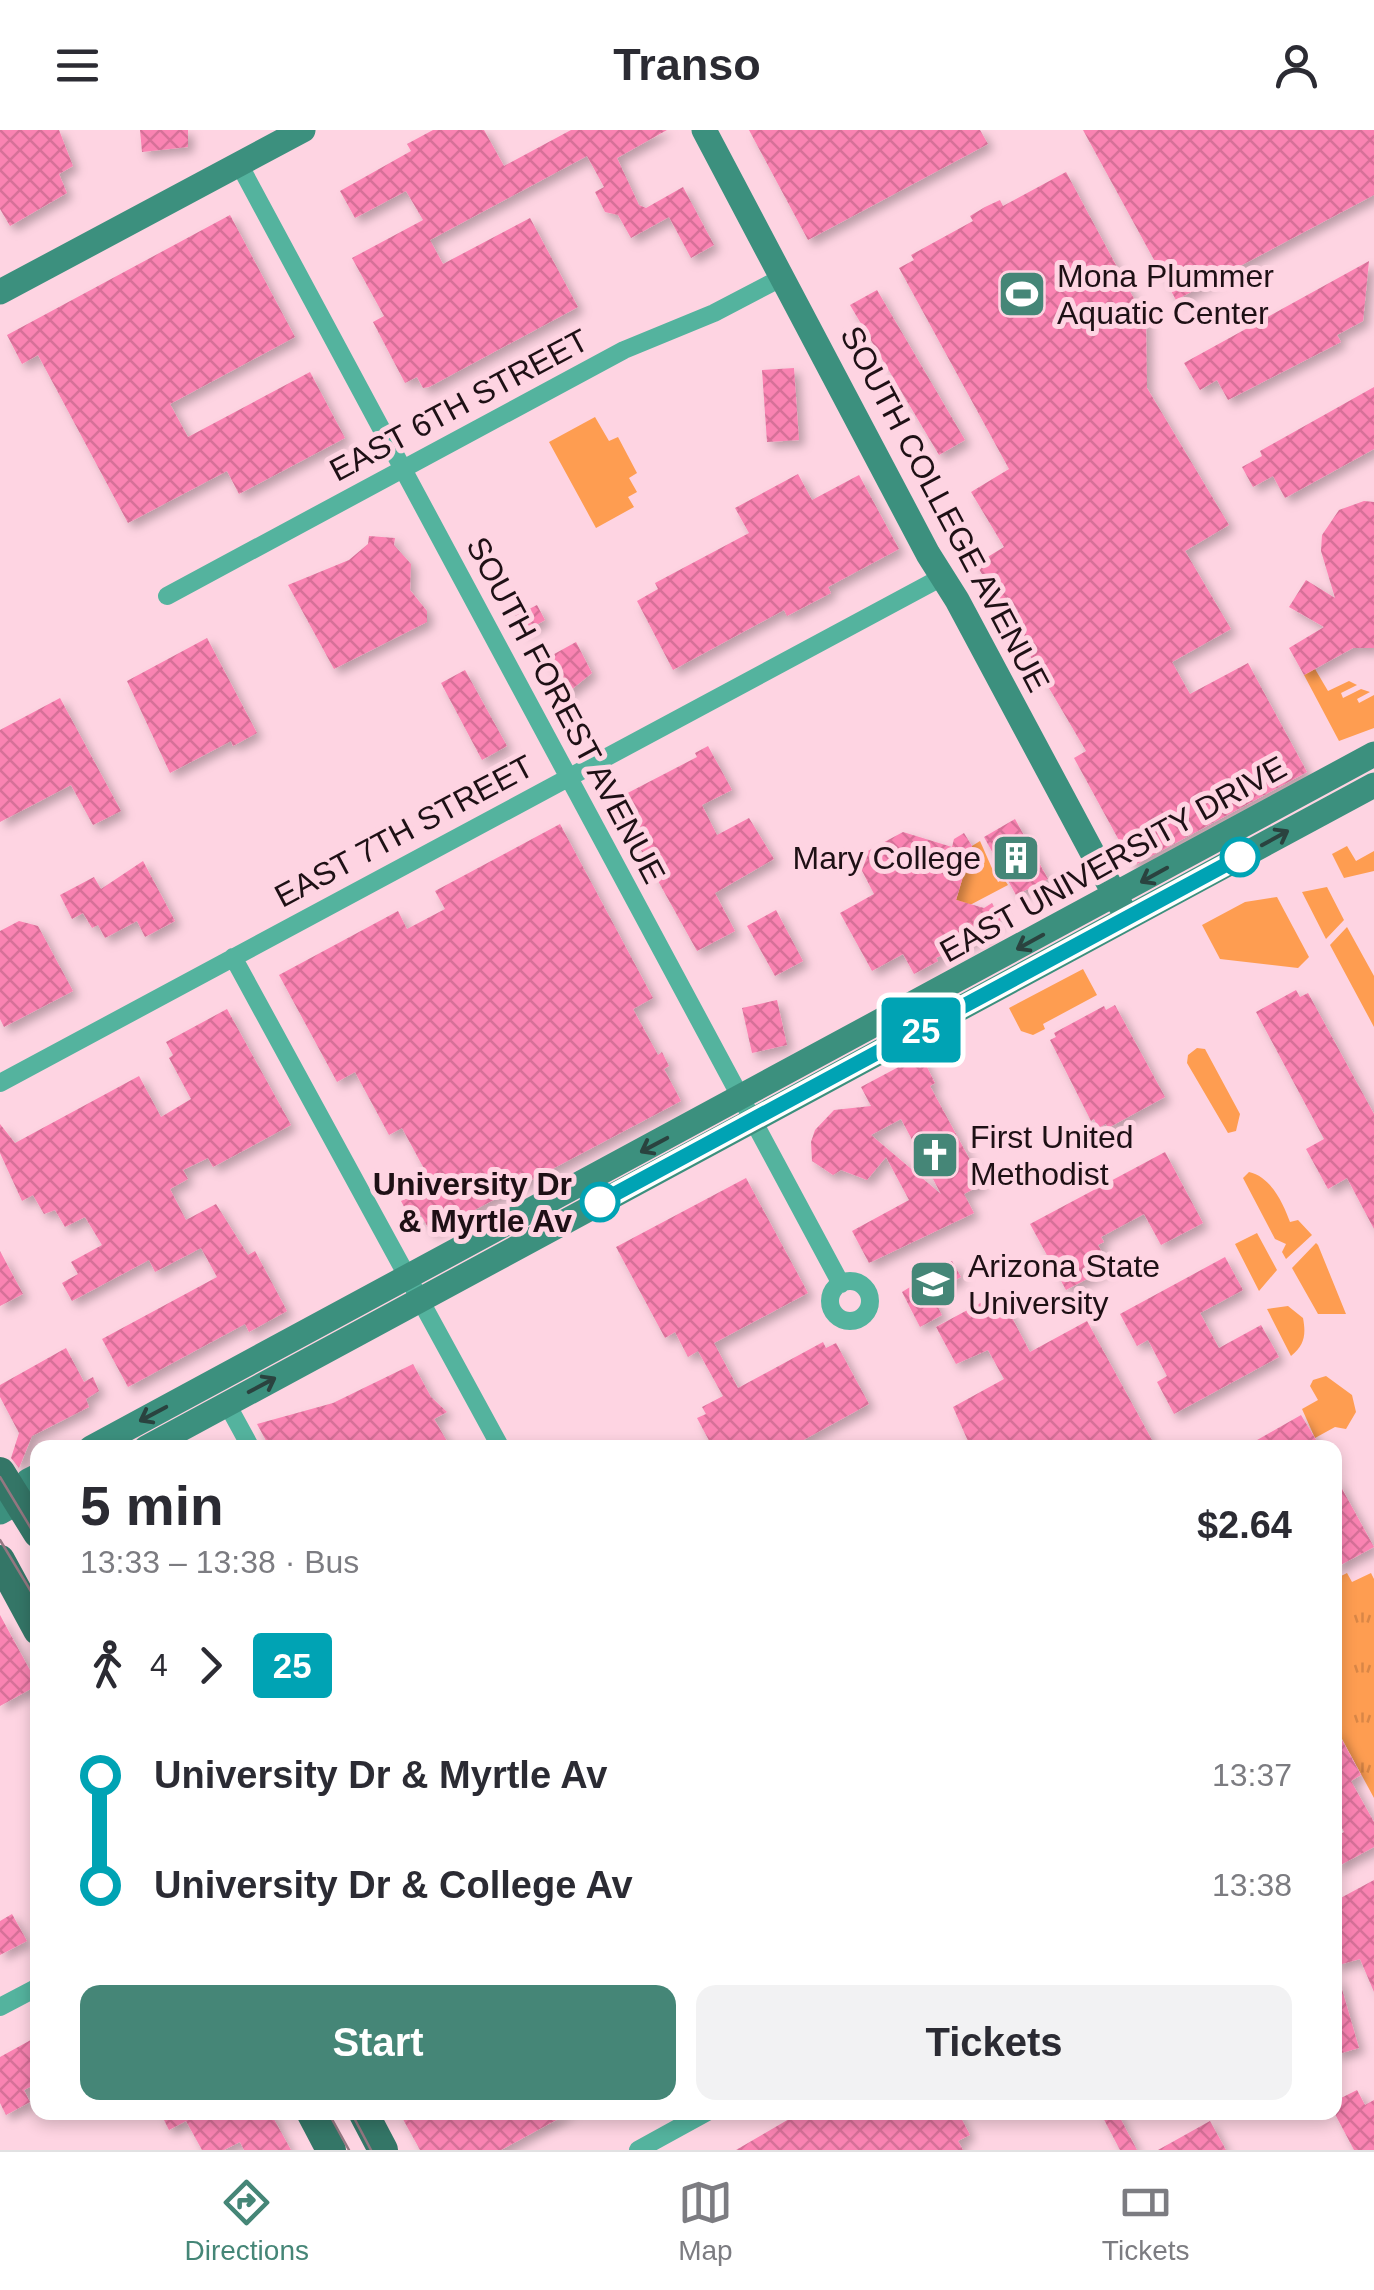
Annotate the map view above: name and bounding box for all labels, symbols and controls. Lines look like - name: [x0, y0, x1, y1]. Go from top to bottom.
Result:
- icon: menu: [50, 38, 105, 93]
- icon: person: [1269, 38, 1324, 93]
- text: Transo: [613, 39, 761, 90]
- place label: Mona Plummer Aquatic Center: [1057, 258, 1274, 331]
- sports icon: Mona Plummer Aquatic Center: [996, 268, 1048, 320]
- street label: SOUTH COLLEGE AVENUE: [833, 320, 1057, 698]
- street label: EAST 6TH STREET: [324, 322, 594, 488]
- street label: SOUTH FOREST AVENUE: [459, 531, 673, 889]
- street label: EAST 7TH STREET: [269, 748, 539, 914]
- street label: EAST UNIVERSITY DRIVE: [934, 749, 1292, 969]
- one-way arrow: [1260, 828, 1290, 848]
- building icon: Mary College: [990, 832, 1042, 884]
- unlabelled marker: [1221, 838, 1259, 876]
- place label: Mary College: [792, 840, 981, 876]
- one-way arrow: [1140, 865, 1169, 885]
- one-way arrow: [1016, 933, 1045, 952]
- line badge: 25: [876, 998, 966, 1062]
- text: 25: [902, 1011, 940, 1050]
- place label: First United Methodist: [970, 1119, 1134, 1192]
- church icon: First United Methodist: [909, 1129, 961, 1181]
- one-way arrow: [639, 1136, 669, 1156]
- place label: University Dr & Myrtle Av: [373, 1166, 572, 1239]
- marker: University Dr & Myrtle Av: [581, 1183, 619, 1221]
- place label: Arizona State University: [968, 1248, 1160, 1321]
- school or university icon: Arizona State University: [907, 1258, 959, 1310]
- one-way arrow: [247, 1375, 277, 1394]
- one-way arrow: [139, 1405, 169, 1424]
- text: 5 min: [80, 1475, 224, 1537]
- text: $2.64: [1197, 1504, 1292, 1546]
- text: 13:33 – 13:38 · Bus: [80, 1544, 359, 1580]
- icon: walk: [80, 1638, 135, 1693]
- icon: forward: [183, 1638, 238, 1693]
- text: 25: [273, 1646, 312, 1685]
- text: 4: [150, 1647, 168, 1683]
- text: University Dr & Myrtle Av: [154, 1754, 607, 1796]
- text: 13:37: [1212, 1757, 1292, 1793]
- text: University Dr & College Av: [154, 1864, 633, 1906]
- text: 13:38: [1212, 1867, 1292, 1903]
- button: Start: [80, 1985, 676, 2100]
- button: Tickets: [696, 1985, 1292, 2100]
- tab: Directions: [184, 2175, 309, 2267]
- tab: Map: [678, 2175, 733, 2267]
- tab: Tickets: [1102, 2175, 1190, 2267]

